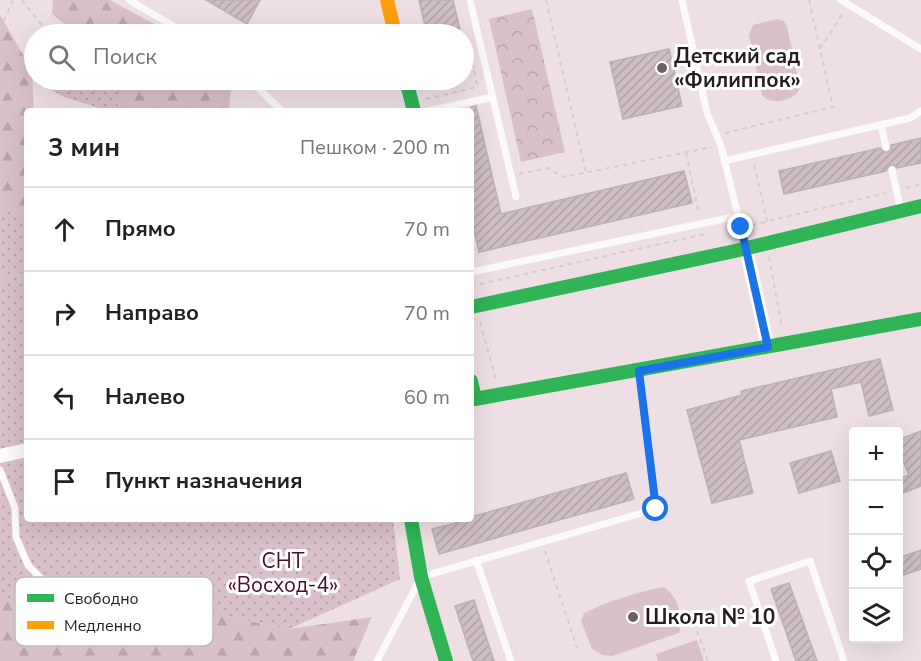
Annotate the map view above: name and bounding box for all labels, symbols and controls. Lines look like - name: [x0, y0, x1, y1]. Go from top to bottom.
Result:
- search box: [24, 24, 474, 90]
- icon: search: [45, 41, 78, 74]
- text: Поиск: [93, 42, 157, 72]
- place label: Детский сад «Филиппок»: [674, 42, 801, 94]
- marker: Детский сад «Филиппок»: [655, 61, 669, 75]
- text: 3 мин: [48, 130, 120, 165]
- text: Пешком · 200 m: [300, 134, 450, 161]
- icon: ahead: [48, 213, 81, 246]
- route end: [727, 213, 753, 239]
- text: Прямо: [105, 214, 176, 244]
- text: 70 m: [404, 216, 450, 243]
- icon: right: [48, 297, 81, 330]
- text: Направо: [105, 298, 199, 328]
- text: 70 m: [404, 300, 450, 327]
- icon: left: [48, 381, 81, 414]
- text: Налево: [105, 382, 185, 412]
- text: 60 m: [404, 384, 450, 411]
- map controls: [849, 427, 903, 643]
- button: +: [849, 427, 903, 481]
- icon: arrive: [48, 465, 81, 498]
- text: Пункт назначения: [105, 466, 303, 496]
- button: −: [849, 481, 903, 535]
- route start: [642, 495, 668, 521]
- button: locate: [849, 535, 903, 589]
- park label: СНТ «Восход-4»: [228, 547, 338, 599]
- legend: [15, 577, 213, 646]
- text: Свободно: [64, 588, 139, 610]
- button: layers: [849, 589, 903, 643]
- place label: Школа № 10: [645, 603, 775, 631]
- marker: Школа № 10: [626, 610, 640, 624]
- text: Медленно: [64, 615, 142, 637]

